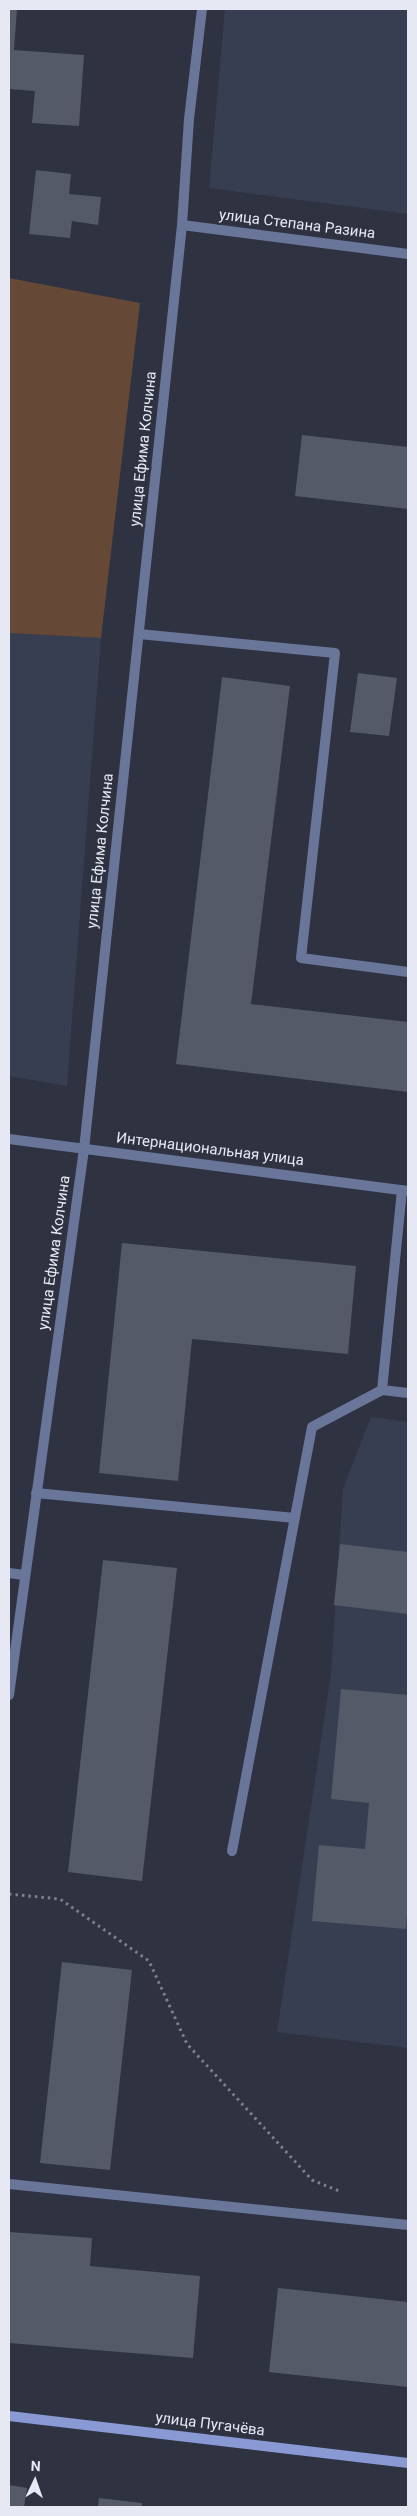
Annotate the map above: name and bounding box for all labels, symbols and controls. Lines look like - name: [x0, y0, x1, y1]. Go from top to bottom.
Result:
- street label: улица Степана Разина: [218, 206, 376, 244]
- street label: улица Ефима Колчина: [127, 370, 161, 528]
- street label: улица Ефима Колчина: [84, 772, 118, 930]
- street label: Интернациональная улица: [115, 1130, 305, 1170]
- street label: улица Ефима Колчина: [35, 1175, 75, 1331]
- street label: улица Пугачёва: [154, 2409, 266, 2441]
- north arrow: [10, 2456, 60, 2506]
- text: N: [30, 2458, 41, 2474]

